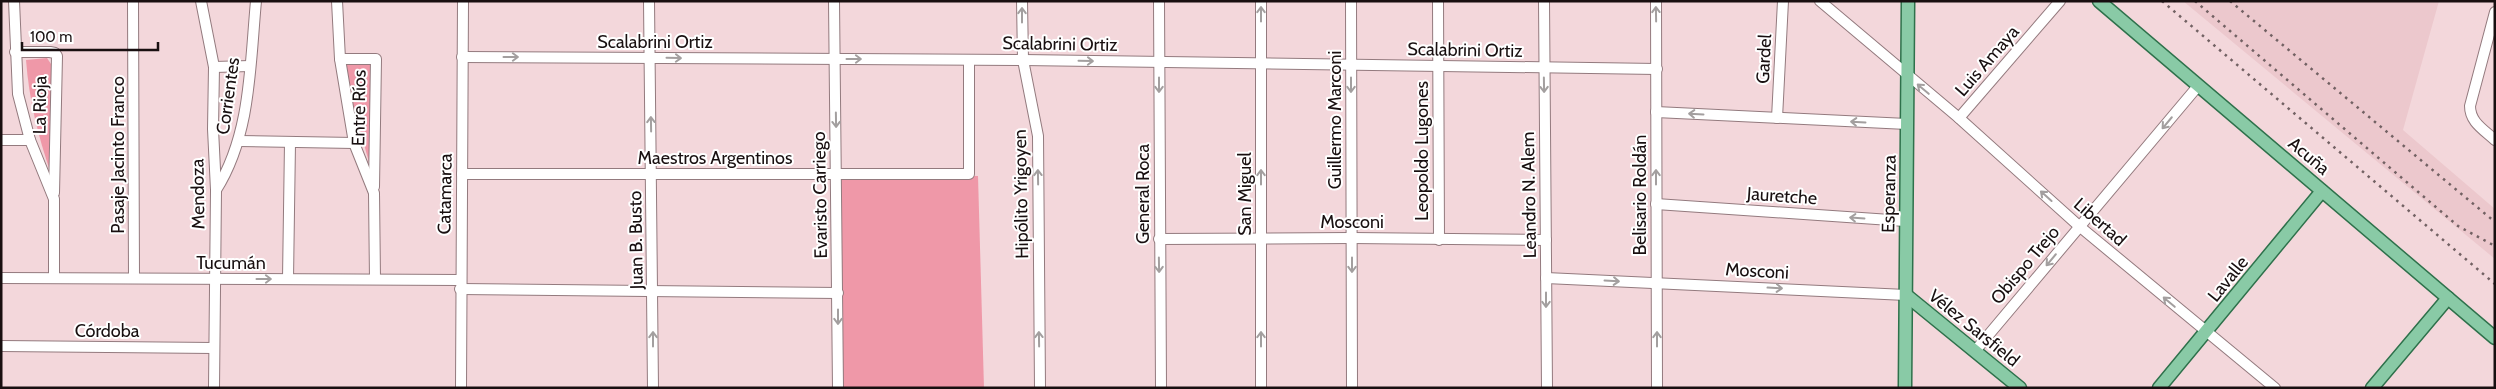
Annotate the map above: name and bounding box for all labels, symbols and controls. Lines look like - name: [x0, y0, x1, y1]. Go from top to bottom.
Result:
- one-way arrow: [1256, 6, 1266, 22]
- one-way arrow: [1651, 6, 1661, 22]
- one-way arrow: [1017, 8, 1027, 24]
- scale bar: [22, 20, 159, 52]
- street label: Luis Amaya: [1950, 21, 2024, 101]
- text: 100 m: [30, 28, 72, 46]
- street label: Scalabrini Ortiz: [597, 31, 713, 53]
- street label: Scalabrini Ortiz: [1002, 32, 1118, 56]
- street label: Gardel: [1752, 33, 1776, 84]
- street label: Scalabrini Ortiz: [1407, 38, 1523, 62]
- street label: Guillermo Marconi: [1324, 51, 1346, 189]
- one-way arrow: [502, 52, 519, 62]
- one-way arrow: [665, 53, 681, 63]
- one-way arrow: [845, 54, 861, 64]
- street label: Corrientes: [212, 56, 244, 136]
- one-way arrow: [1078, 56, 1094, 66]
- street label: Entre Ríos: [347, 70, 371, 146]
- street label: La Rioja: [28, 75, 52, 134]
- street label: Pasaje Jacinto Franco: [107, 76, 129, 234]
- one-way arrow: [1154, 76, 1164, 93]
- one-way arrow: [1346, 76, 1356, 93]
- one-way arrow: [1539, 77, 1548, 93]
- street label: Leopoldo Lugones: [1411, 81, 1433, 221]
- one-way arrow: [1917, 84, 1930, 95]
- one-way arrow: [1688, 109, 1704, 118]
- one-way arrow: [831, 112, 840, 128]
- one-way arrow: [646, 116, 656, 132]
- one-way arrow: [2161, 116, 2173, 129]
- one-way arrow: [1851, 117, 1867, 126]
- street label: Hipólito Yrigoyen: [1009, 129, 1033, 259]
- street label: Evaristo Carriego: [808, 131, 832, 259]
- street label: Leandro N. Alem: [1517, 131, 1541, 259]
- street label: Acuña: [2284, 132, 2334, 180]
- street label: Belisario Roldán: [1629, 135, 1651, 255]
- street label: General Roca: [1132, 144, 1154, 244]
- street label: Maestros Argentinos: [638, 147, 792, 169]
- street label: San Miguel: [1234, 152, 1256, 236]
- street label: Catamarca: [433, 153, 457, 235]
- street label: Esperanza: [1877, 154, 1901, 233]
- street label: Mendoza: [186, 158, 210, 229]
- one-way arrow: [1033, 169, 1043, 185]
- one-way arrow: [1256, 169, 1266, 185]
- one-way arrow: [1651, 169, 1661, 185]
- street label: Jauretche: [1745, 183, 1818, 209]
- street label: Juan B. Busto: [624, 190, 648, 290]
- one-way arrow: [2039, 190, 2052, 202]
- street label: Libertad: [2069, 193, 2131, 251]
- street label: Mosconi: [1320, 211, 1384, 233]
- one-way arrow: [1849, 213, 1865, 222]
- street label: Obispo Trejo: [1986, 221, 2064, 309]
- street label: Tucumán: [196, 252, 266, 274]
- street label: Lavalle: [2203, 252, 2253, 306]
- one-way arrow: [2045, 253, 2056, 266]
- one-way arrow: [1154, 256, 1164, 273]
- one-way arrow: [1347, 256, 1357, 273]
- street label: Mosconi: [1725, 258, 1789, 284]
- one-way arrow: [255, 274, 271, 284]
- one-way arrow: [1604, 276, 1620, 285]
- one-way arrow: [1766, 284, 1782, 293]
- street label: Vélez Sarsfield: [1924, 285, 2024, 371]
- one-way arrow: [1541, 292, 1551, 308]
- one-way arrow: [2163, 296, 2176, 307]
- one-way arrow: [833, 309, 843, 325]
- street label: Córdoba: [75, 320, 140, 342]
- one-way arrow: [648, 331, 658, 348]
- one-way arrow: [1034, 331, 1044, 348]
- one-way arrow: [1256, 331, 1266, 348]
- one-way arrow: [1652, 331, 1662, 348]

